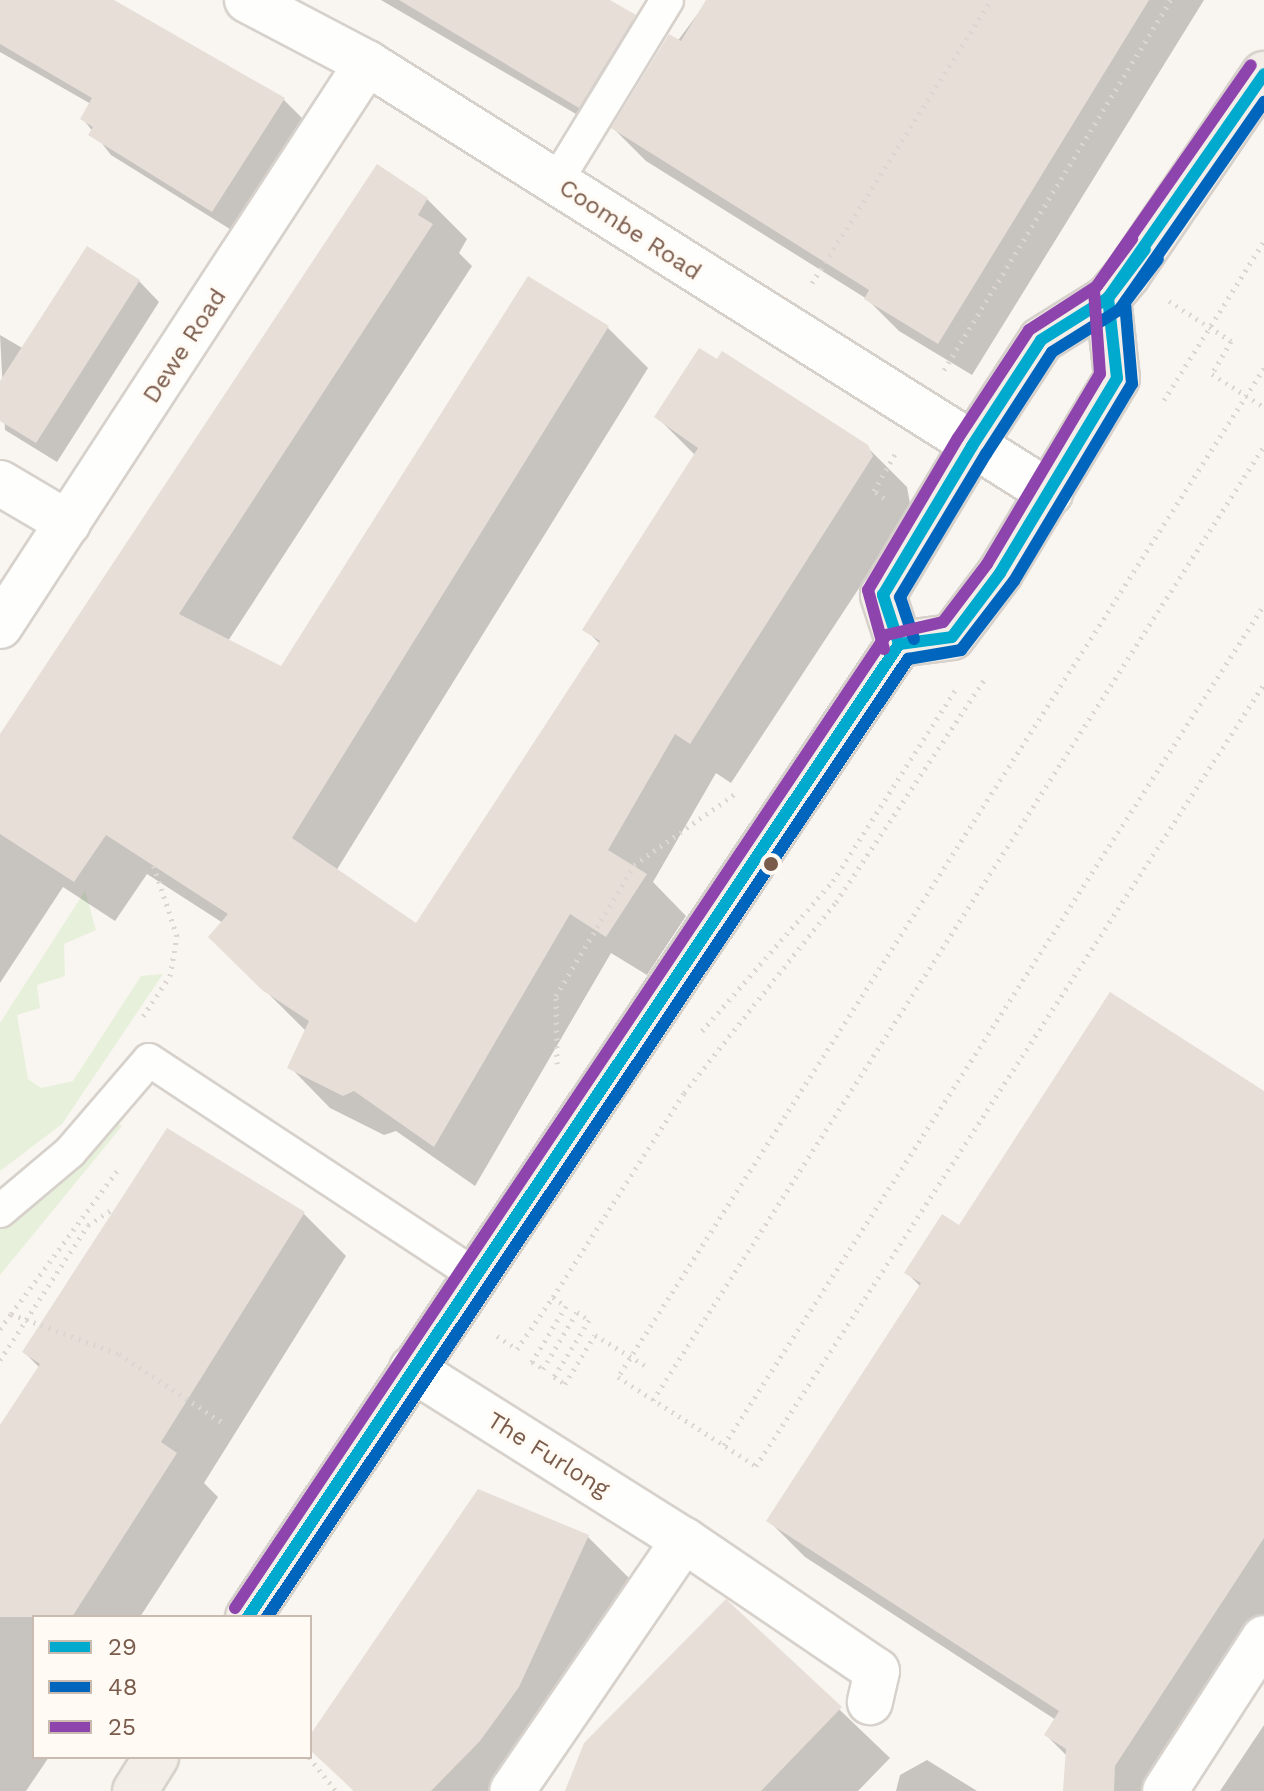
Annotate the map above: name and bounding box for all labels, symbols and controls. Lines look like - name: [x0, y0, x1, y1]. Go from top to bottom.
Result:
- street label: Coombe Road: [553, 173, 707, 287]
- street label: Dewe Road: [137, 283, 233, 409]
- unlabelled marker: [763, 856, 779, 872]
- street label: The Furlong: [482, 1406, 614, 1504]
- legend: [32, 1615, 312, 1759]
- text: 29: [108, 1633, 137, 1661]
- text: 48: [108, 1673, 137, 1701]
- text: 25: [108, 1713, 136, 1741]

